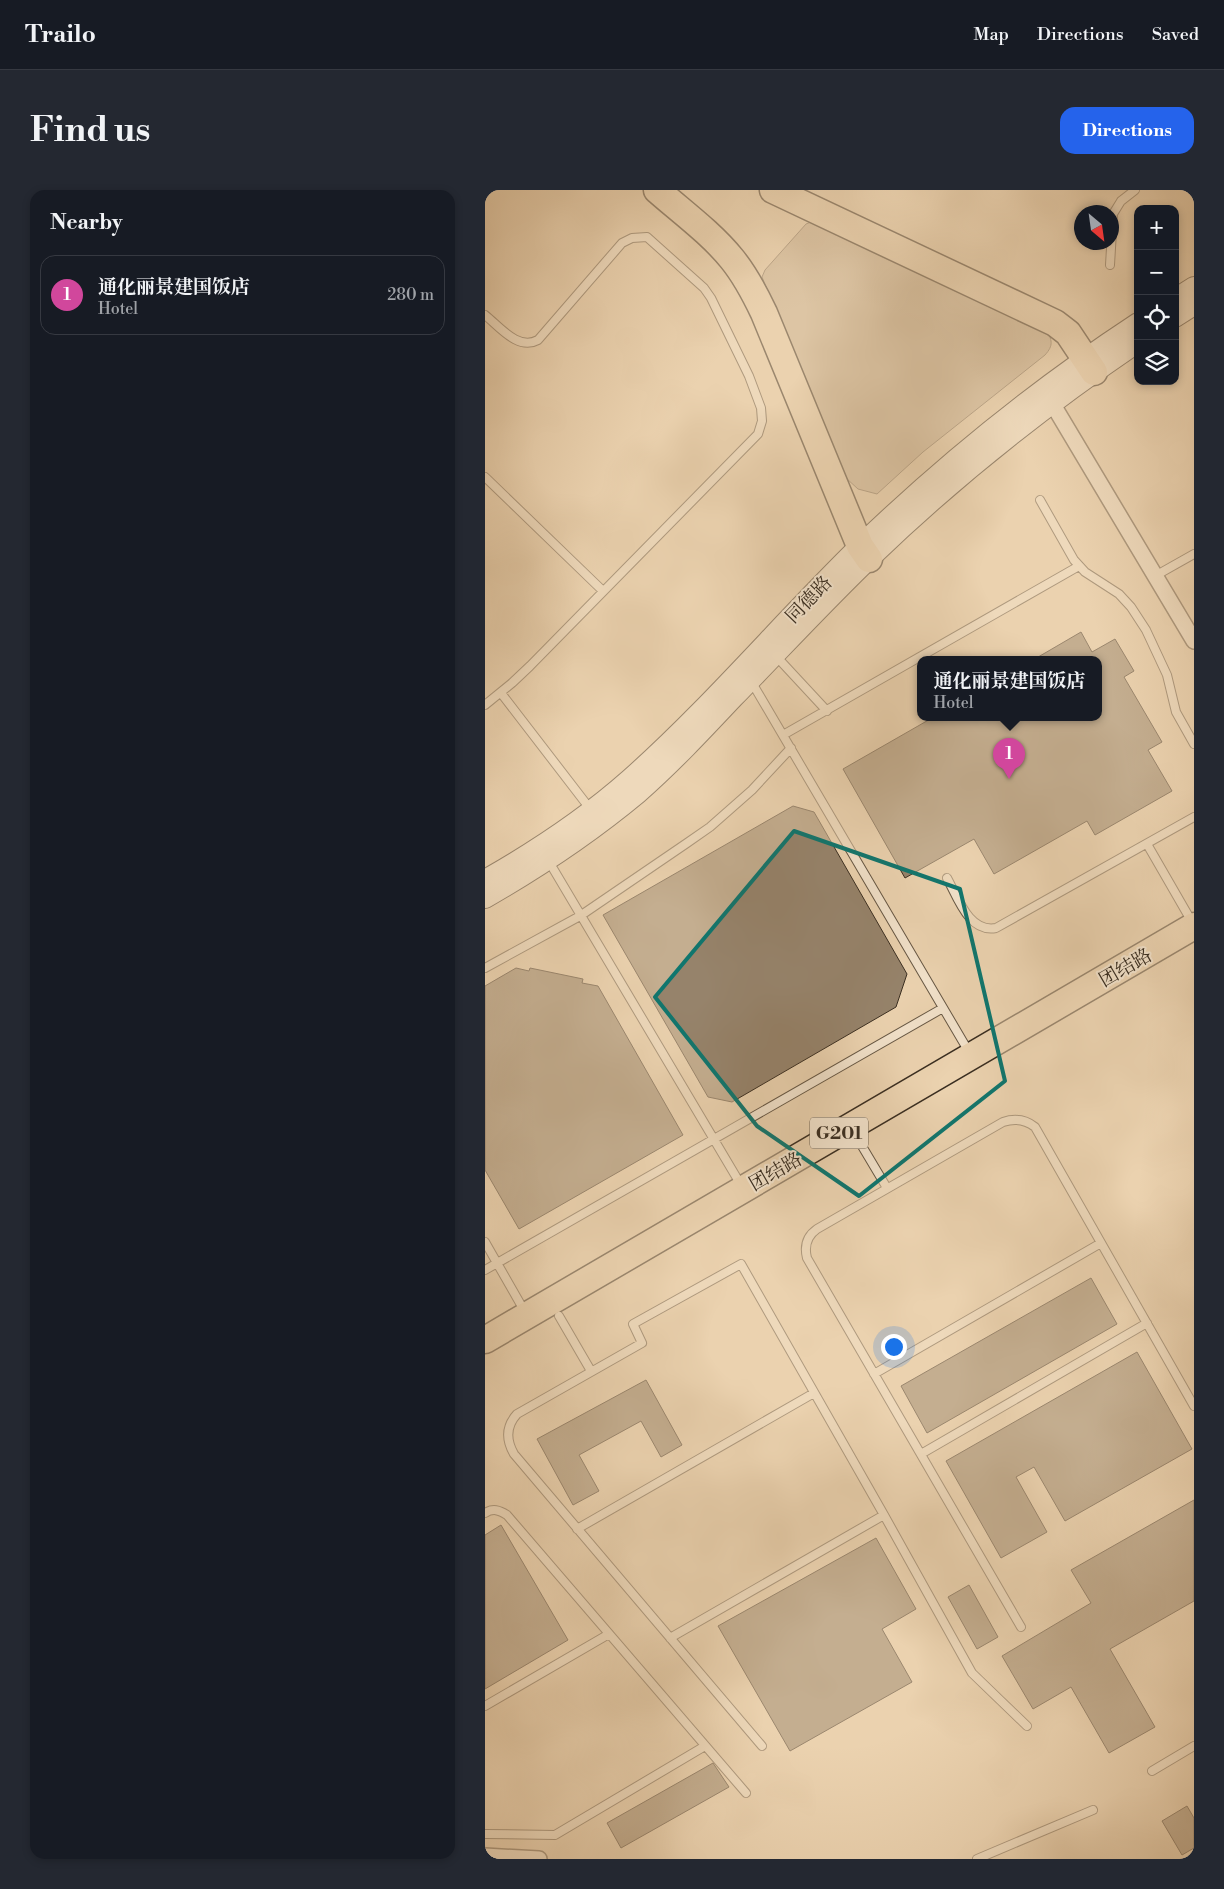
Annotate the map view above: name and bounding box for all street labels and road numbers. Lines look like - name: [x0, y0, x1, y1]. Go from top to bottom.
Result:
- street label: 同德路: [780, 571, 837, 629]
- street label: 团结路: [1095, 943, 1156, 993]
- road number: G201: [810, 1118, 868, 1148]
- street label: 团结路: [745, 1147, 806, 1197]

